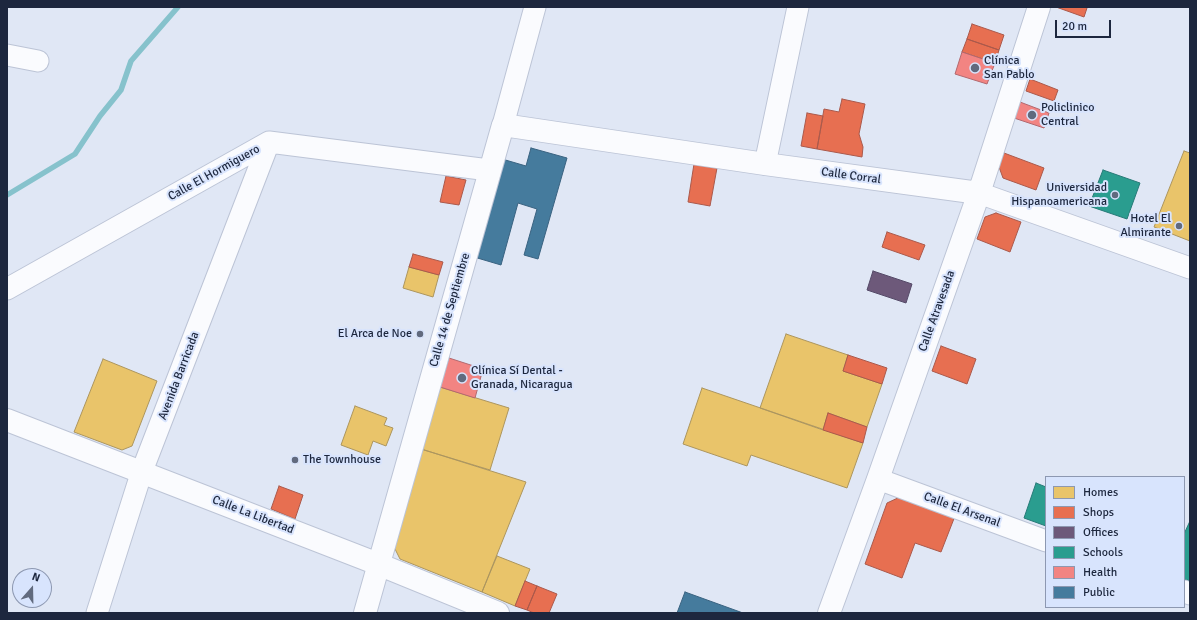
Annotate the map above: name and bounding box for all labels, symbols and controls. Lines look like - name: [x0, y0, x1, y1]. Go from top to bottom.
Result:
- scale bar: [1057, 12, 1113, 38]
- text: 20 m: [1062, 19, 1087, 34]
- place label: Clínica San Pablo: [984, 54, 1035, 82]
- marker: Clínica San Pablo: [969, 62, 981, 74]
- place label: Policlinico Central: [1041, 101, 1094, 129]
- marker: Policlinico Central: [1026, 109, 1038, 121]
- street label: Calle El Hormiguero: [166, 142, 262, 204]
- street label: Calle Corral: [820, 165, 882, 187]
- place label: Universidad Hispanoamericana: [1011, 181, 1107, 209]
- marker: Universidad Hispanoamericana: [1110, 190, 1120, 200]
- place label: Hotel El Almirante: [1120, 212, 1171, 240]
- marker: Hotel El Almirante: [1174, 221, 1184, 231]
- street label: Calle 14 de Septiembre: [427, 251, 473, 369]
- street label: Calle Atravesada: [916, 268, 958, 354]
- place label: El Arca de Noe: [338, 327, 412, 341]
- marker: El Arca de Noe: [415, 329, 425, 339]
- street label: Avenida Barricada: [156, 330, 202, 422]
- place label: Clínica Sí Dental - Granada, Nicaragua: [471, 364, 573, 392]
- marker: Clínica Sí Dental - Granada, Nicaragua: [456, 372, 468, 384]
- place label: The Townhouse: [303, 453, 381, 467]
- marker: The Townhouse: [290, 455, 300, 465]
- legend: [1045, 476, 1185, 608]
- text: Homes: [1083, 485, 1118, 500]
- street label: Calle El Arsenal: [922, 489, 1002, 531]
- street label: Calle La Libertad: [210, 493, 296, 537]
- text: Shops: [1083, 505, 1114, 520]
- text: Offices: [1083, 525, 1118, 540]
- text: Schools: [1083, 545, 1123, 560]
- text: Health: [1083, 565, 1117, 580]
- north arrow: [12, 568, 52, 608]
- text: N: [30, 570, 42, 585]
- text: Public: [1083, 585, 1115, 600]

